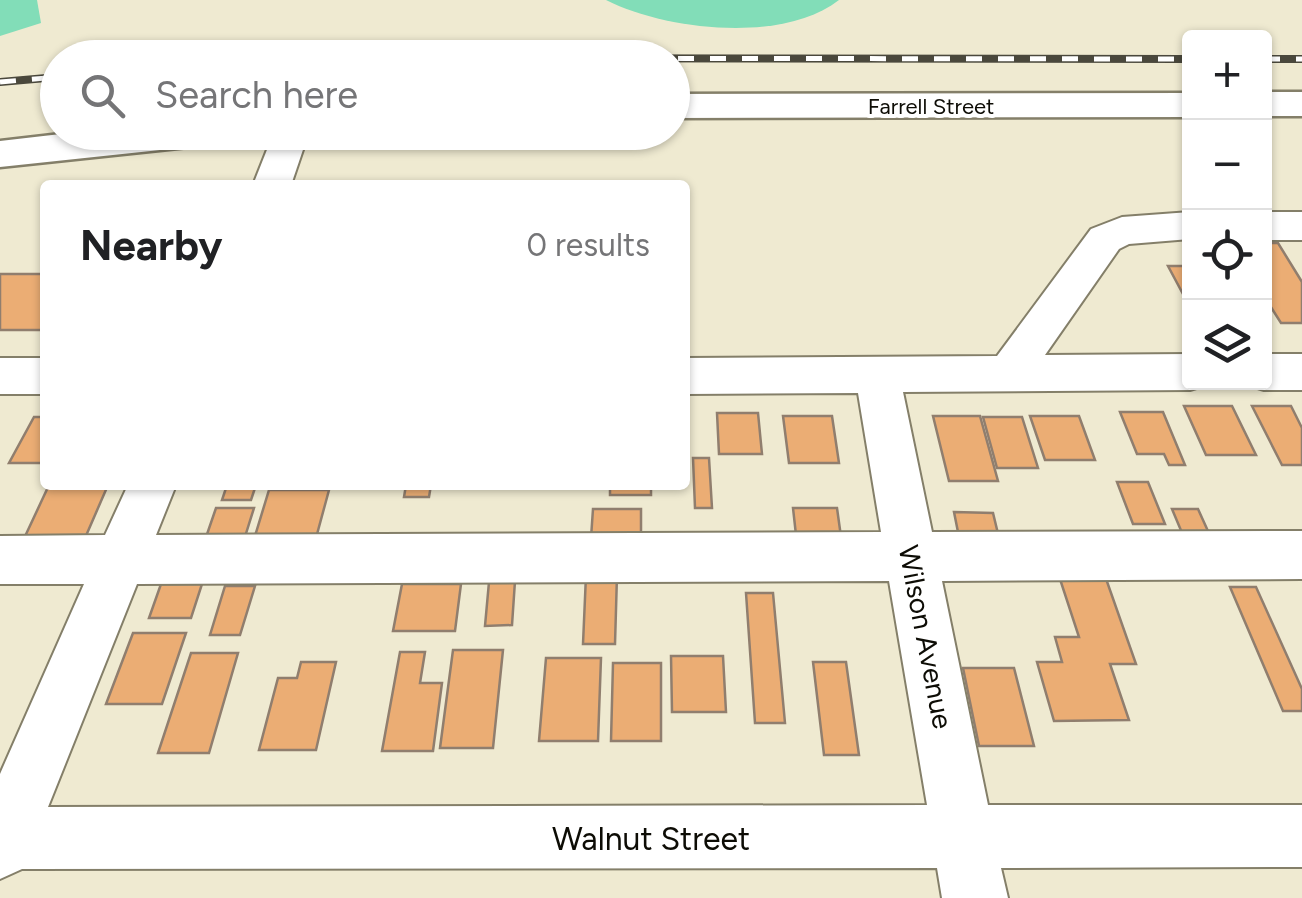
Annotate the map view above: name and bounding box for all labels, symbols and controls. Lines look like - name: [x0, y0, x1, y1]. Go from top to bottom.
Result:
- map controls: [1182, 30, 1272, 390]
- button: +: [1182, 30, 1272, 120]
- search box: [40, 40, 690, 150]
- icon: search: [75, 68, 130, 123]
- text: Search here: [155, 72, 358, 118]
- street label: Farrell Street: [868, 93, 994, 120]
- button: −: [1182, 120, 1272, 210]
- button: locate: [1182, 210, 1272, 300]
- text: Nearby: [80, 220, 222, 271]
- text: 0 results: [526, 226, 650, 264]
- button: layers: [1182, 300, 1272, 390]
- street label: Wilson Avenue: [892, 542, 960, 732]
- street label: Walnut Street: [552, 820, 750, 858]

